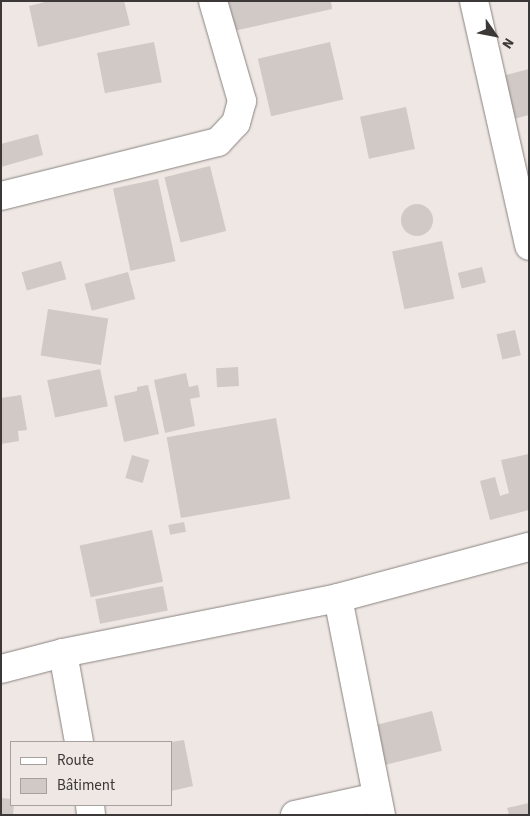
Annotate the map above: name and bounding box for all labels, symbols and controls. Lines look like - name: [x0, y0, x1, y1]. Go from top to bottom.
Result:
- north arrow: [470, 10, 520, 60]
- text: N: [497, 34, 519, 53]
- legend: [10, 741, 172, 806]
- text: Route: [57, 750, 94, 771]
- text: Bâtiment: [57, 775, 115, 796]

